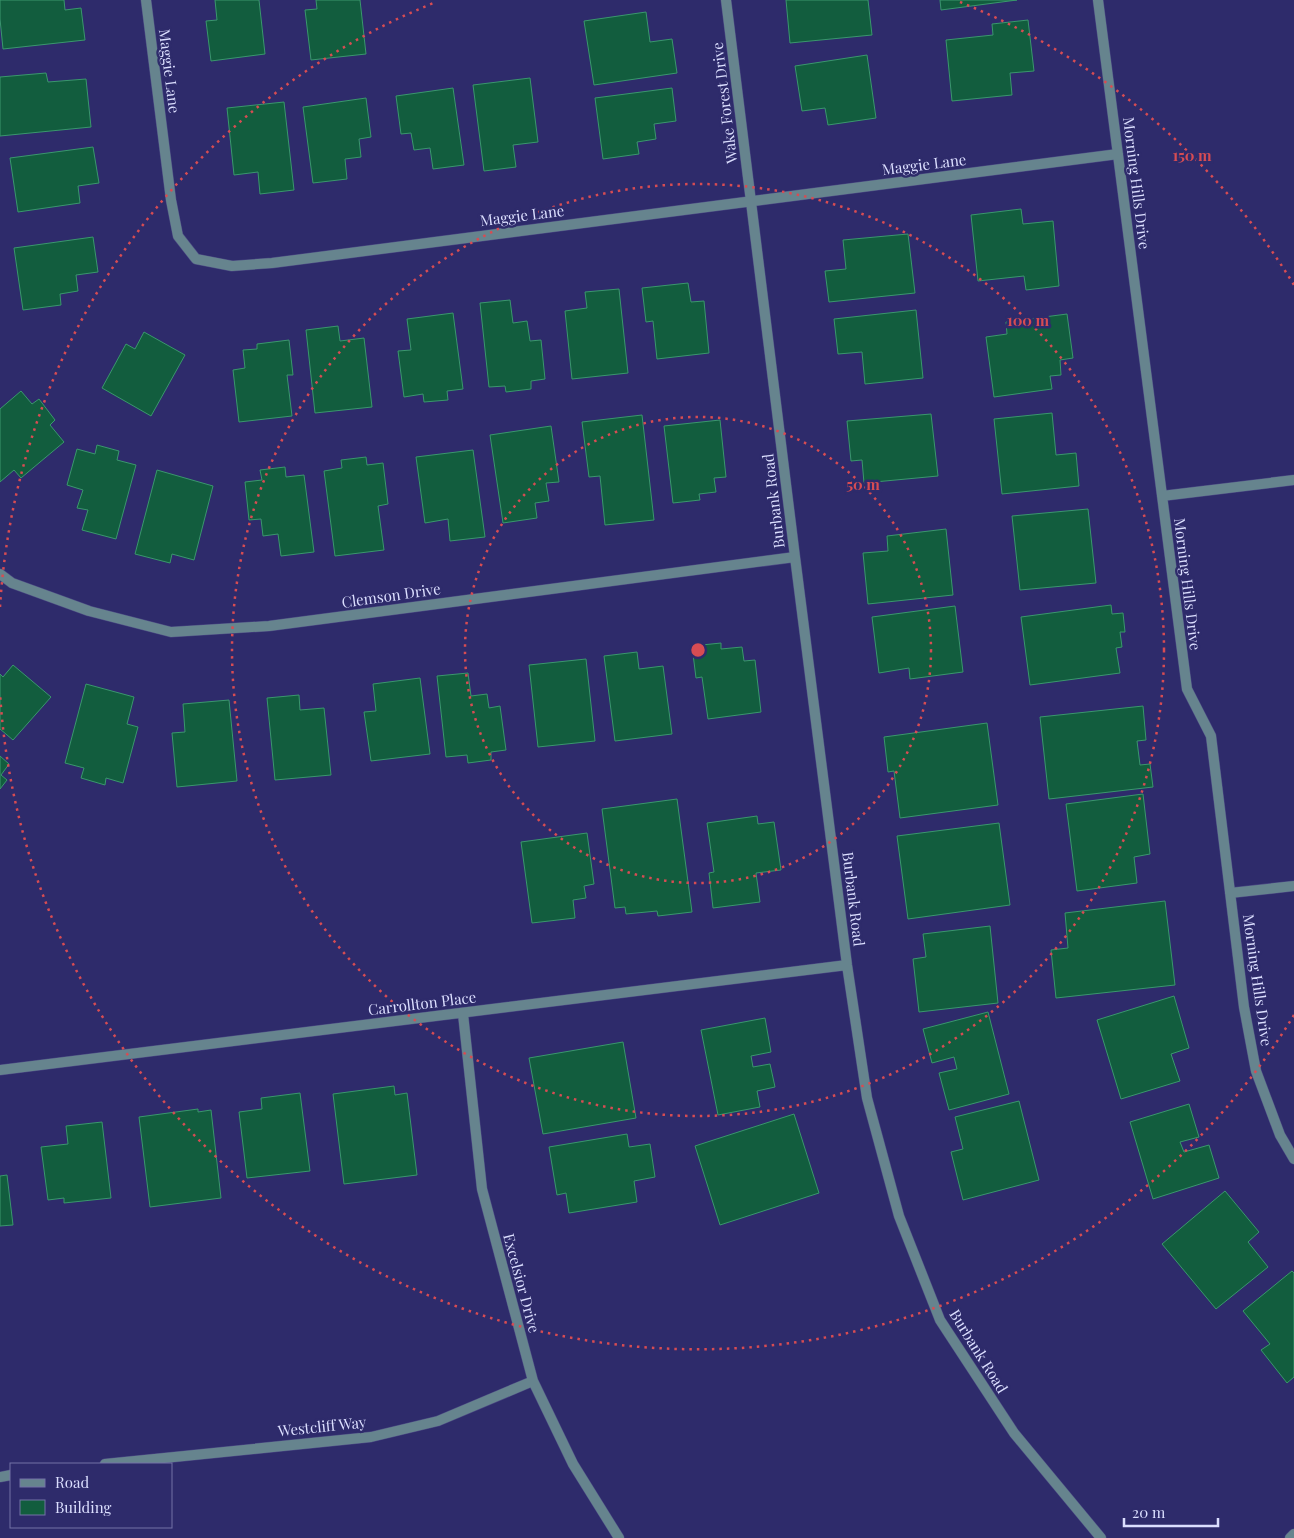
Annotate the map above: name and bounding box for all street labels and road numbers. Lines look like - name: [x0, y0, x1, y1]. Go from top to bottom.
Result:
- street label: Maggie Lane: [155, 28, 185, 114]
- street label: Wake Forest Drive: [707, 41, 741, 166]
- street label: Morning Hills Drive: [1119, 116, 1155, 250]
- street label: Maggie Lane: [881, 149, 967, 179]
- street label: Maggie Lane: [479, 200, 565, 230]
- street label: Burbank Road: [757, 452, 789, 549]
- street label: Morning Hills Drive: [1170, 517, 1206, 651]
- street label: Clemson Drive: [340, 578, 442, 612]
- street label: Burbank Road: [838, 851, 870, 948]
- street label: Morning Hills Drive: [1239, 913, 1277, 1047]
- street label: Carrollton Place: [367, 986, 477, 1020]
- street label: Excelsior Drive: [499, 1231, 545, 1335]
- street label: Burbank Road: [945, 1305, 1013, 1397]
- street label: Westcliff Way: [276, 1411, 368, 1441]

